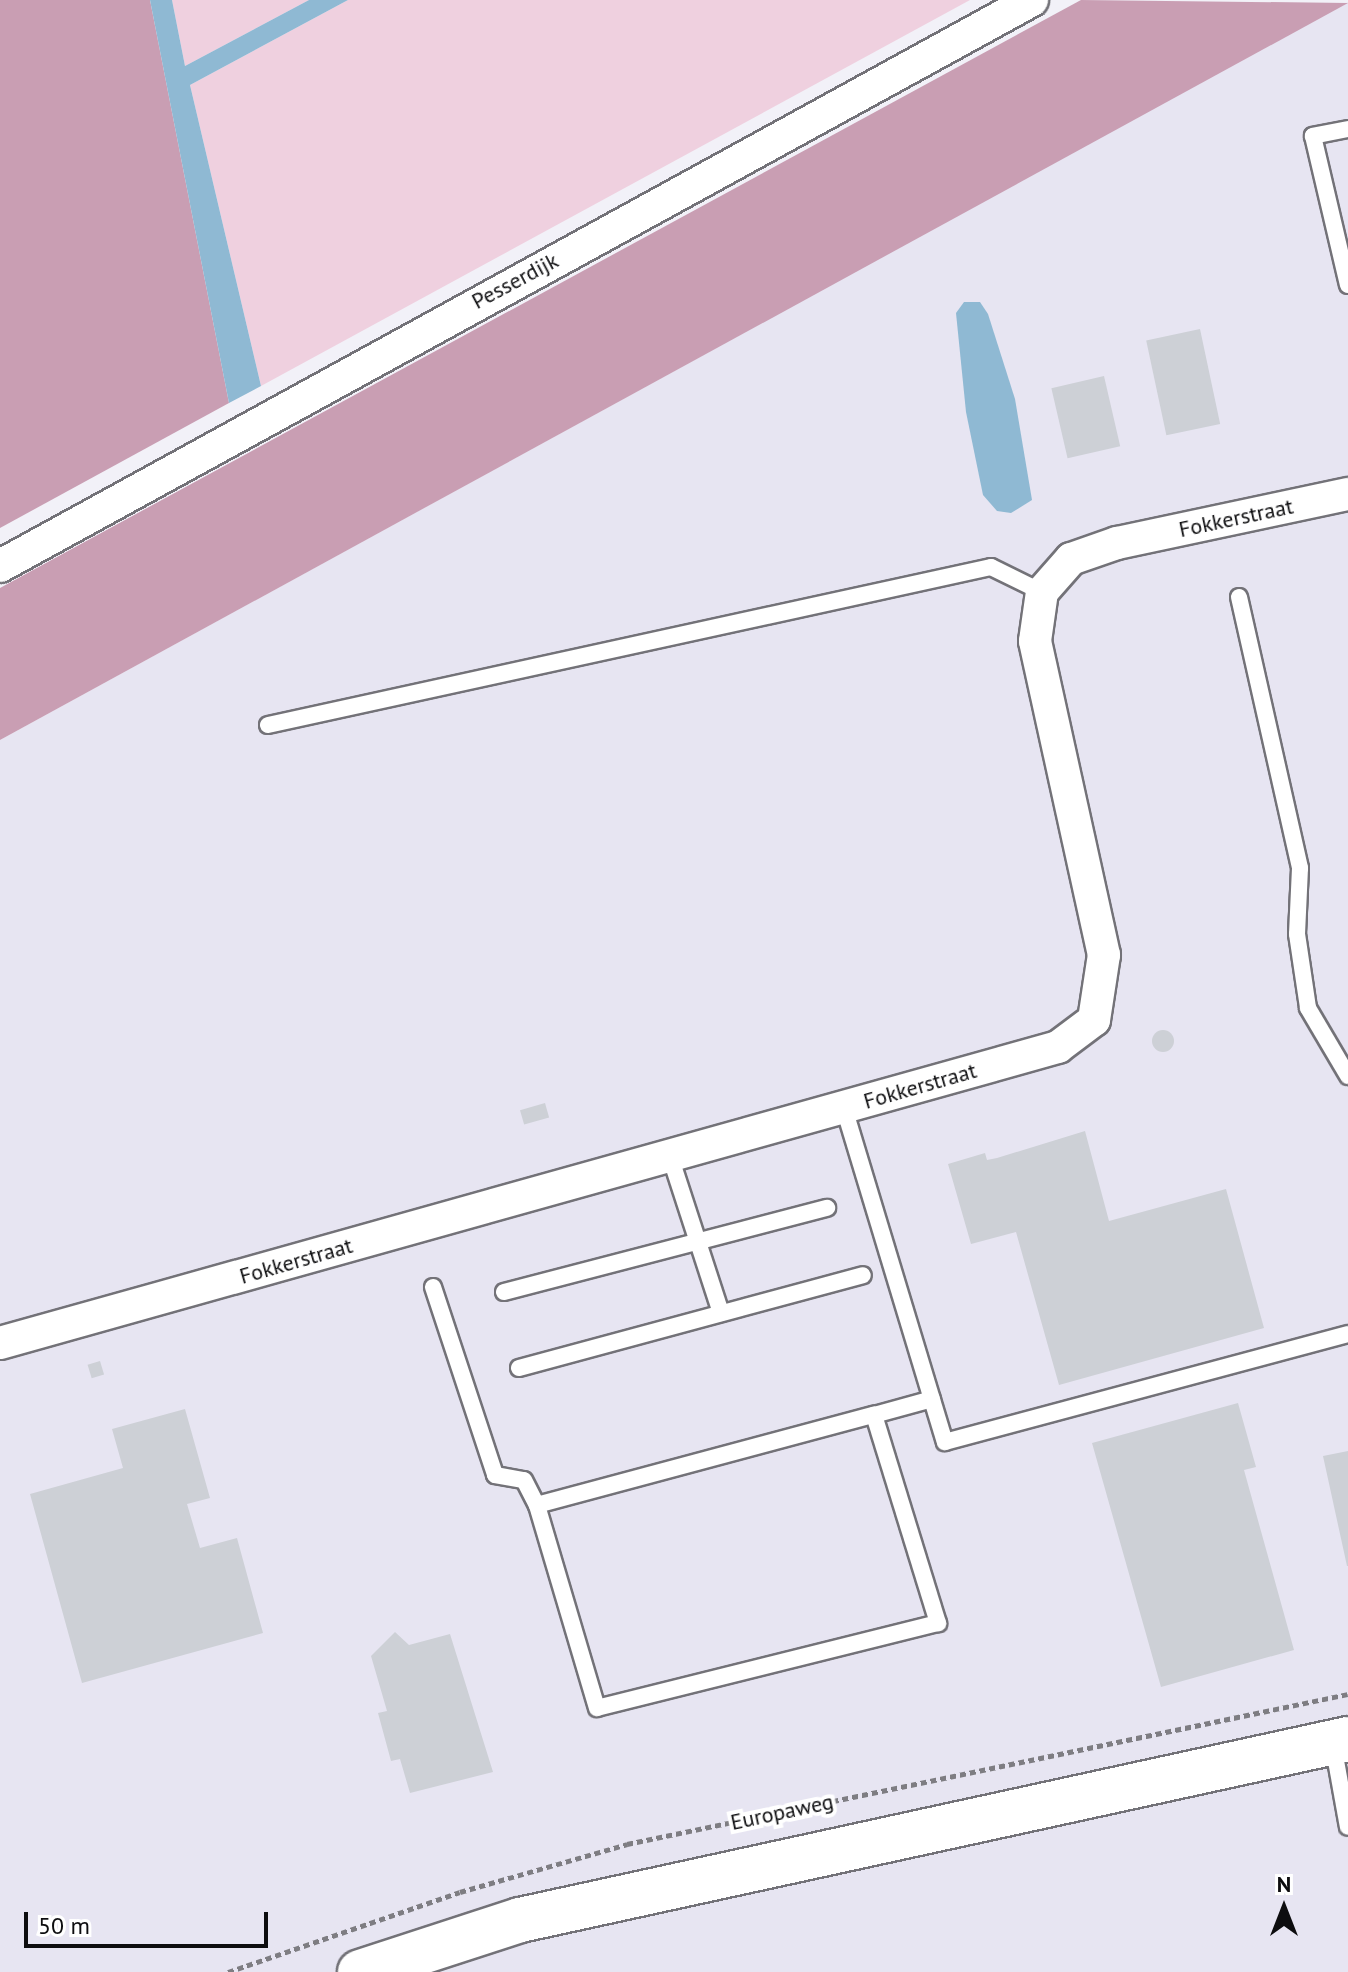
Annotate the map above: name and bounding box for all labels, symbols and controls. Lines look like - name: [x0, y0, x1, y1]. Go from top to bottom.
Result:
- street label: Pesserdijk: [467, 247, 563, 315]
- street label: Fokkerstraat: [1176, 493, 1296, 543]
- street label: Fokkerstraat: [861, 1057, 979, 1115]
- street label: Fokkerstraat: [237, 1232, 355, 1290]
- street label: Europaweg: [728, 1788, 836, 1836]
- north arrow: [1244, 1868, 1324, 1948]
- text: N: [1277, 1870, 1291, 1898]
- scale bar: [28, 1896, 272, 1946]
- text: 50 m: [38, 1910, 90, 1941]

